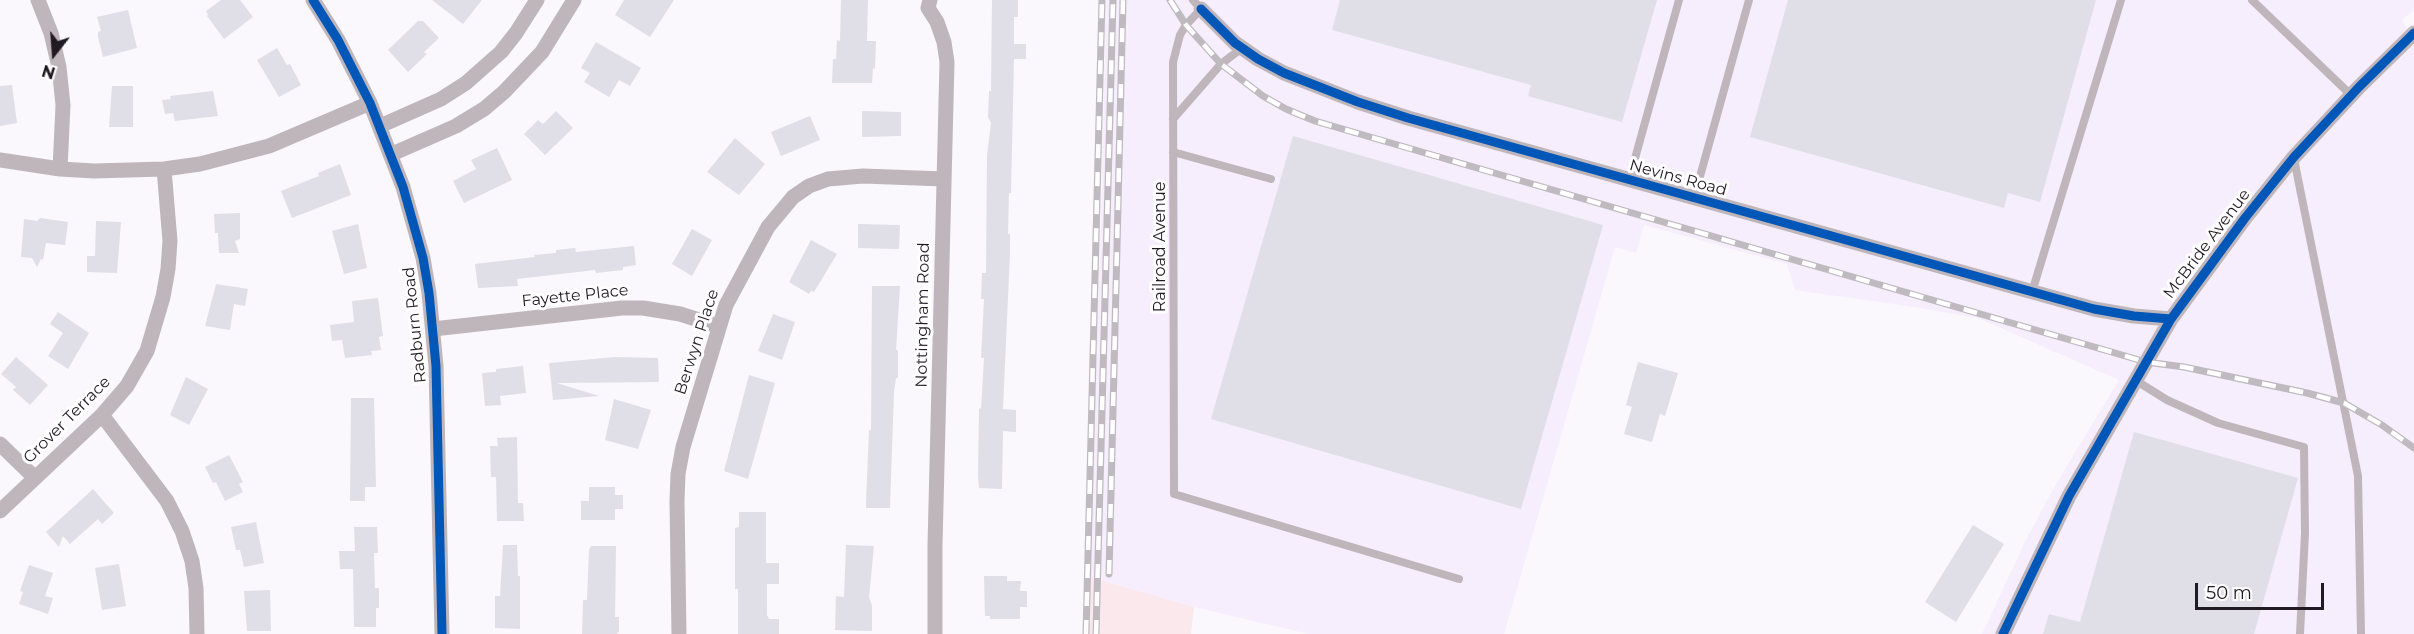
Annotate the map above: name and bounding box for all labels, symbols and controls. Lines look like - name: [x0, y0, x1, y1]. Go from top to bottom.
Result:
- north arrow: [24, 24, 84, 84]
- text: N: [40, 61, 58, 83]
- street label: Nevins Road: [1627, 156, 1729, 200]
- street label: Railroad Avenue: [1150, 182, 1170, 312]
- street label: McBride Avenue: [2160, 185, 2254, 303]
- street label: Nottingham Road: [912, 242, 934, 388]
- street label: Radburn Road: [399, 266, 431, 384]
- street label: Fayette Place: [521, 281, 629, 311]
- street label: Berwyn Place: [671, 287, 723, 397]
- street label: Grover Terrace: [20, 373, 114, 467]
- scale bar: [2198, 571, 2327, 609]
- text: 50 m: [2206, 582, 2252, 604]

